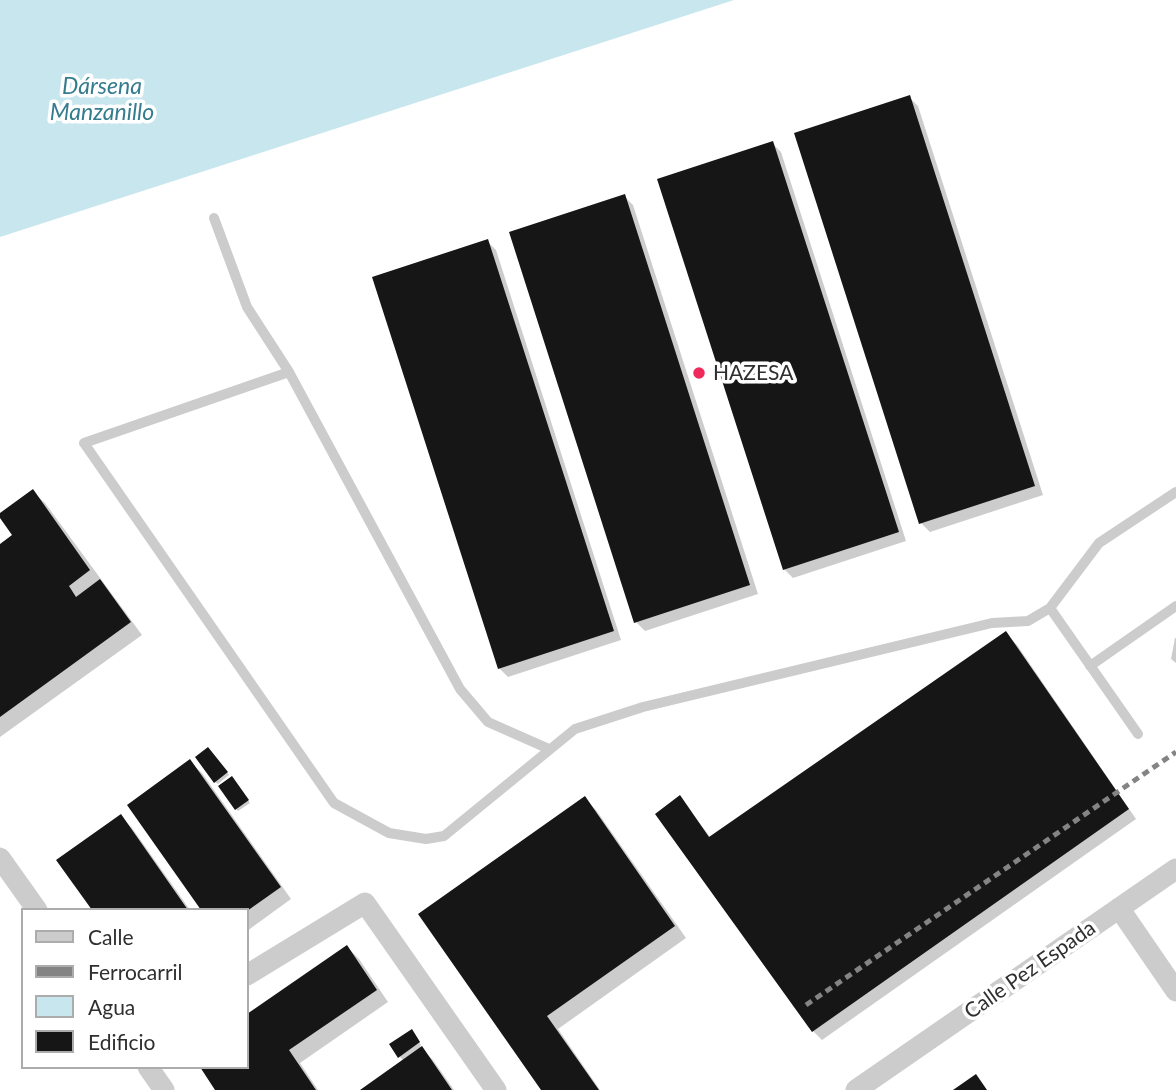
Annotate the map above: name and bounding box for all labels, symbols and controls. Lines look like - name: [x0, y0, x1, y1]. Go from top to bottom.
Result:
- water label: Dársena Manzanillo: [50, 73, 154, 127]
- place label: HAZESA: [713, 360, 793, 386]
- marker: HAZESA: [691, 365, 707, 381]
- legend: [21, 908, 248, 1069]
- street label: Calle Pez Espada: [960, 915, 1100, 1025]
- text: Calle: [88, 924, 133, 949]
- text: Ferrocarril: [88, 959, 183, 984]
- text: Agua: [88, 994, 135, 1019]
- text: Edificio: [88, 1029, 155, 1054]

